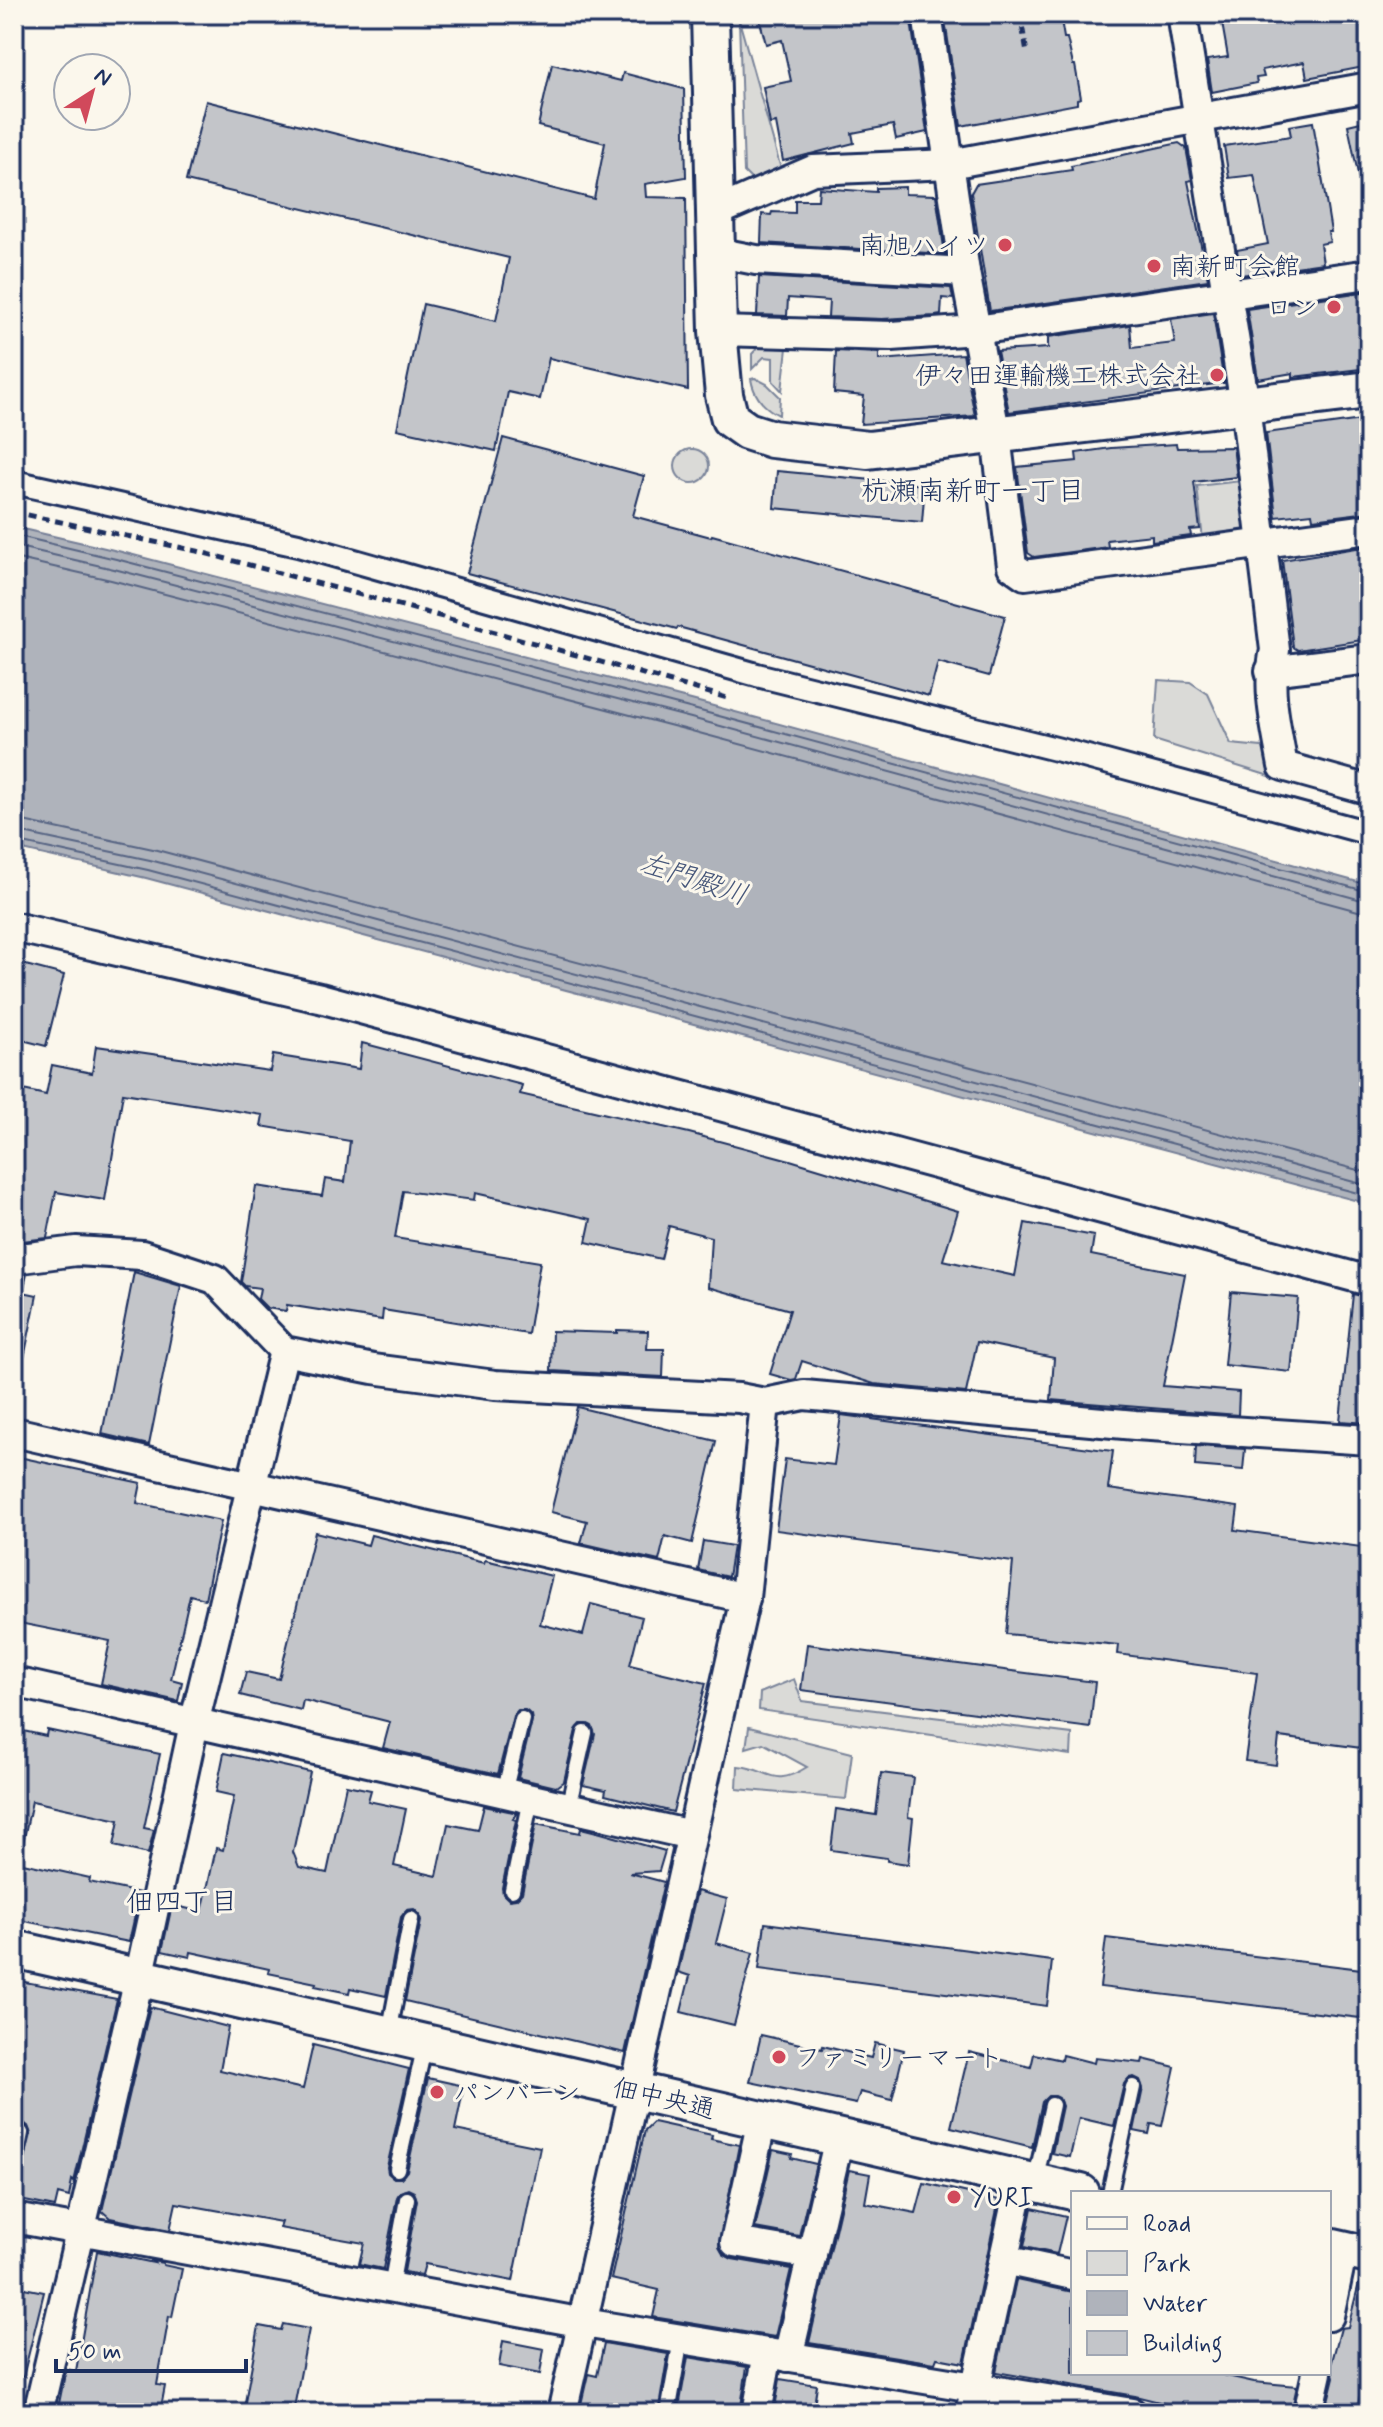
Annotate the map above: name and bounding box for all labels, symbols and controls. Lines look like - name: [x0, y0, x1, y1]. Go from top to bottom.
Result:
- north arrow: [52, 52, 132, 132]
- text: N: [88, 62, 117, 93]
- place label: 南旭ハイツ: [859, 230, 989, 264]
- marker: 南旭ハイツ: [996, 236, 1014, 254]
- place label: 南新町会館: [1170, 251, 1300, 285]
- marker: 南新町会館: [1145, 257, 1163, 275]
- place label: ロン: [1266, 292, 1318, 326]
- marker: ロン: [1325, 298, 1343, 316]
- place label: 伊々田運輸機工株式会社: [915, 360, 1201, 394]
- marker: 伊々田運輸機工株式会社: [1208, 366, 1226, 384]
- district label: 杭瀬南新町一丁目: [861, 474, 1085, 511]
- water label: 左門殿川: [634, 845, 752, 915]
- district label: 佃四丁目: [126, 1885, 238, 1922]
- place label: ファミリーマート: [795, 2042, 1004, 2076]
- marker: ファミリーマート: [770, 2048, 788, 2066]
- street label: 佃中央通: [609, 2072, 718, 2128]
- place label: パンバーン: [453, 2077, 580, 2111]
- marker: パンバーン: [428, 2083, 446, 2101]
- place label: YURI: [970, 2182, 1033, 2216]
- marker: YURI: [945, 2188, 963, 2206]
- legend: [1071, 2191, 1331, 2375]
- text: Road: [1143, 2209, 1191, 2240]
- text: Park: [1143, 2249, 1191, 2280]
- text: Water: [1143, 2289, 1208, 2320]
- scale bar: [56, 2323, 246, 2373]
- text: Building: [1143, 2329, 1223, 2363]
- text: 50 m: [68, 2337, 122, 2368]

